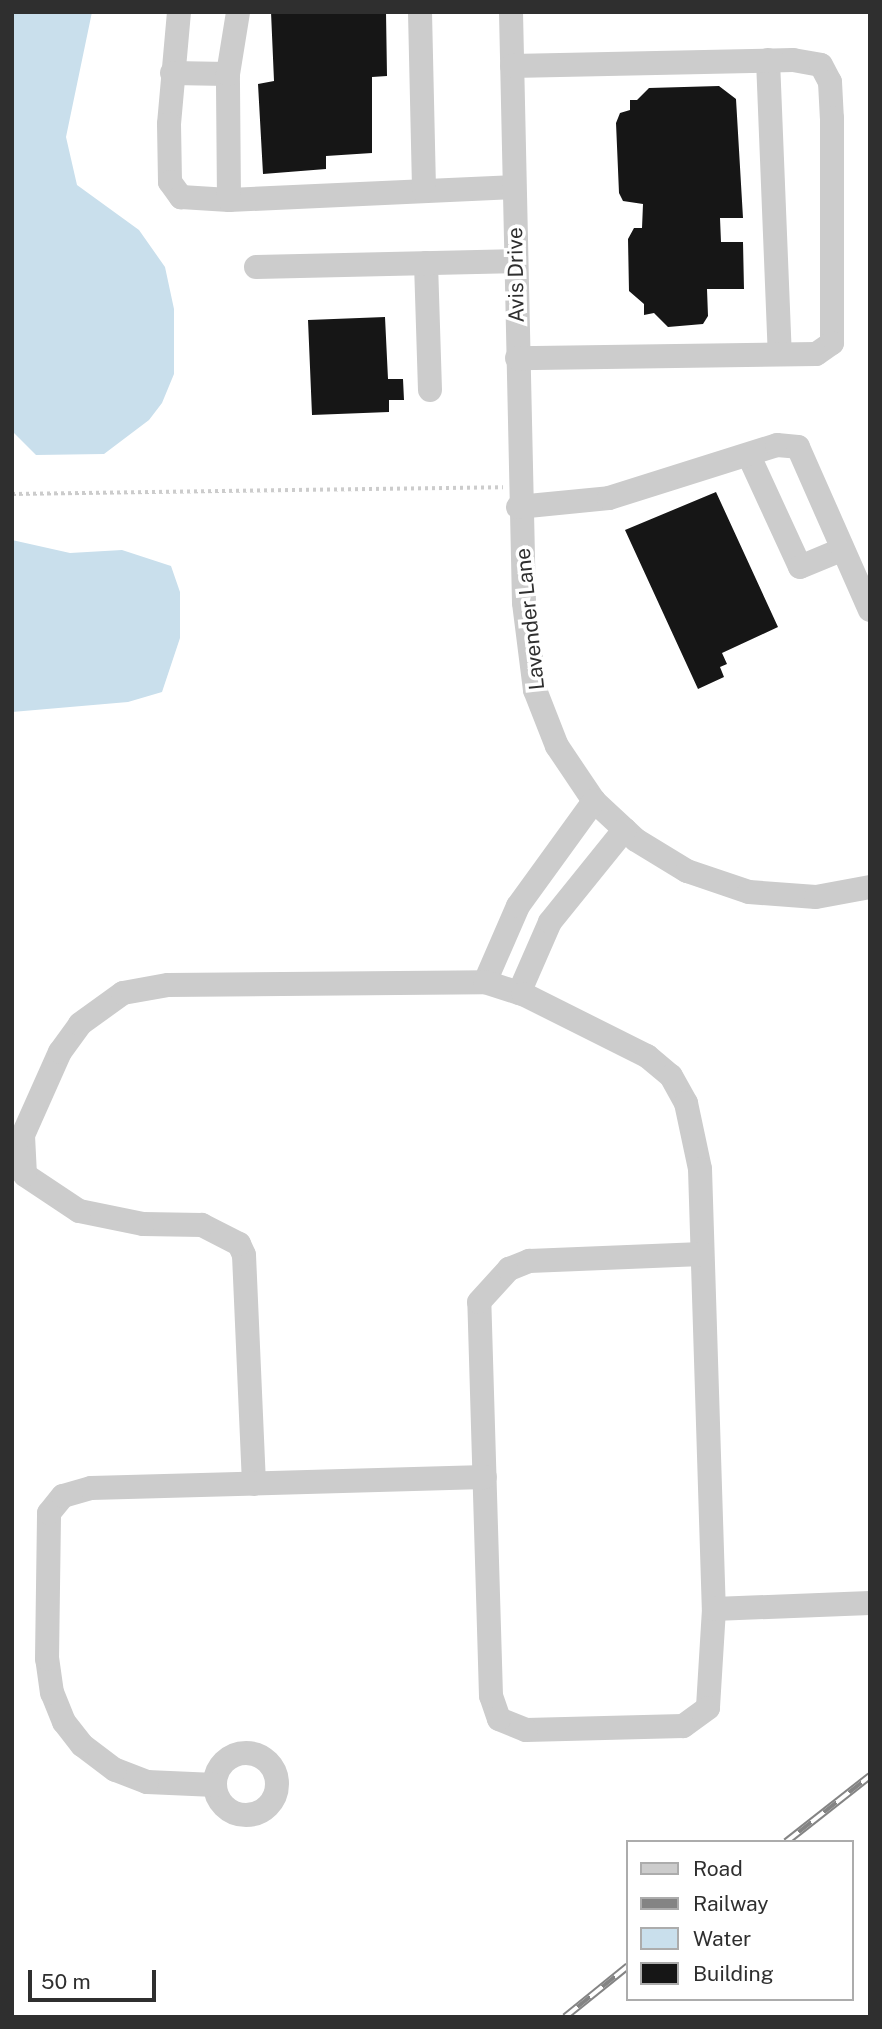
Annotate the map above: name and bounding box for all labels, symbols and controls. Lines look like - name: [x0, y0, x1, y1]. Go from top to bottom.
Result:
- street label: Avis Drive: [503, 227, 529, 323]
- street label: Lavender Lane: [510, 547, 550, 691]
- legend: [626, 1840, 854, 2001]
- text: Road: [693, 1856, 743, 1881]
- text: Railway: [693, 1891, 769, 1916]
- text: Water: [693, 1926, 751, 1951]
- scale bar: [32, 1955, 159, 1999]
- text: Building: [693, 1961, 774, 1986]
- text: 50 m: [41, 1969, 91, 1994]

